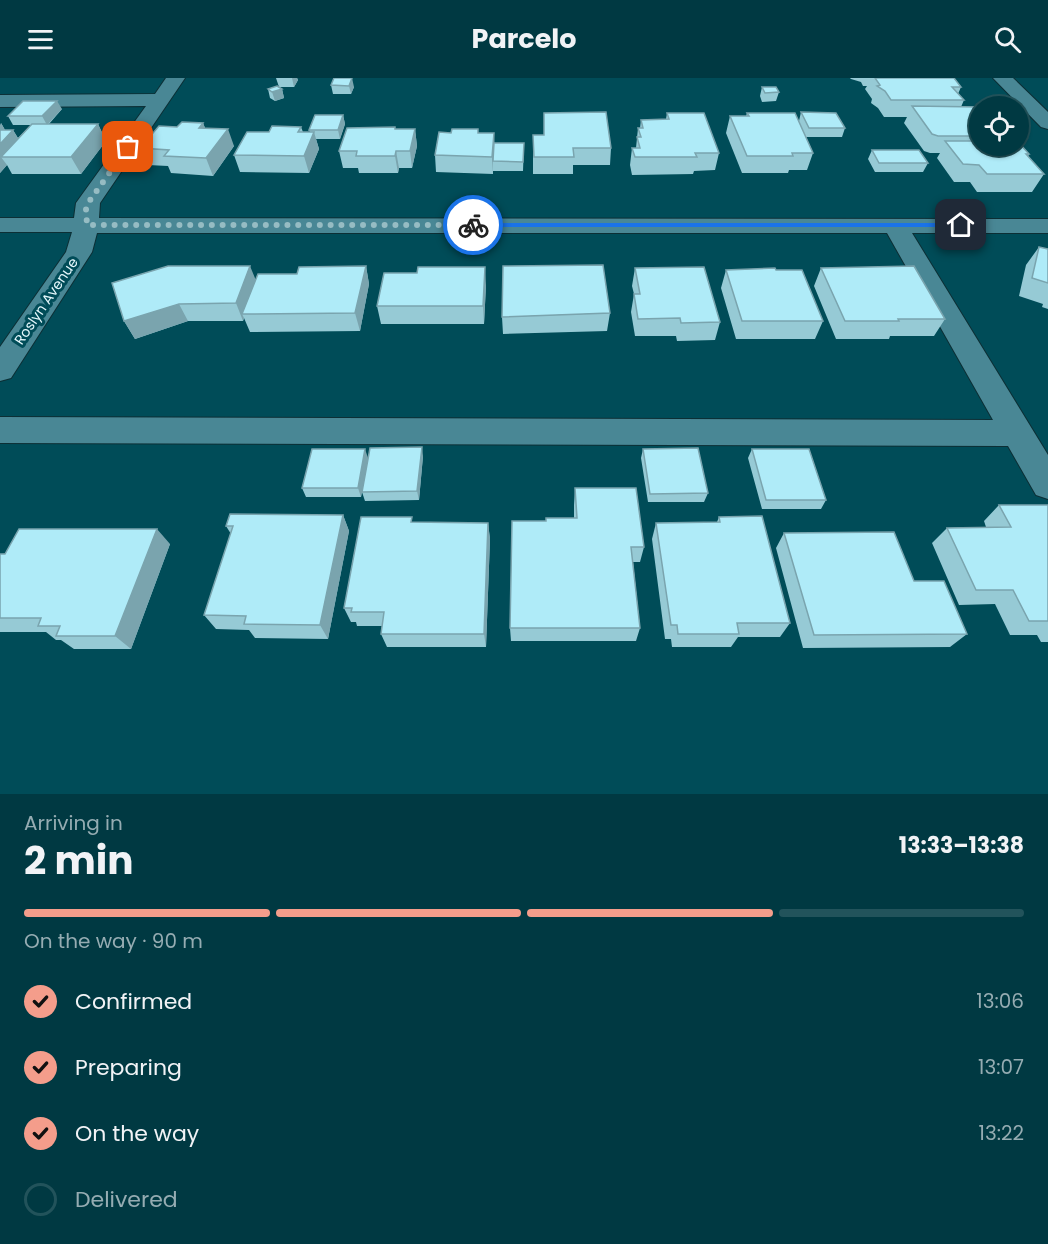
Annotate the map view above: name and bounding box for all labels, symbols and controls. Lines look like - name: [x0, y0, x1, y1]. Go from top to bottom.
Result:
- text: Parcelo: [472, 20, 576, 57]
- icon: menu: [24, 23, 57, 56]
- icon: search: [991, 23, 1024, 56]
- map controls: [969, 96, 1029, 156]
- button: locate: [969, 96, 1029, 156]
- pin: [102, 121, 153, 172]
- icon: bag: [111, 130, 144, 163]
- courier: [443, 195, 503, 255]
- pin: [935, 199, 986, 250]
- icon: home: [944, 208, 977, 241]
- icon: bike: [457, 209, 490, 242]
- street label: Roslyn Avenue: [9, 253, 83, 349]
- text: Arriving in: [24, 809, 123, 837]
- text: 13:33–13:38: [899, 830, 1024, 861]
- text: 2 min: [24, 833, 134, 888]
- text: On the way · 90 m: [24, 927, 203, 955]
- icon: check: [24, 985, 57, 1018]
- text: Confirmed: [75, 986, 192, 1017]
- text: 13:06: [976, 987, 1024, 1015]
- icon: check: [24, 1051, 57, 1084]
- text: Preparing: [75, 1052, 182, 1083]
- text: 13:07: [978, 1053, 1024, 1081]
- icon: check: [24, 1117, 57, 1150]
- text: On the way: [75, 1118, 199, 1149]
- text: 13:22: [979, 1119, 1024, 1147]
- text: Delivered: [75, 1184, 178, 1215]

